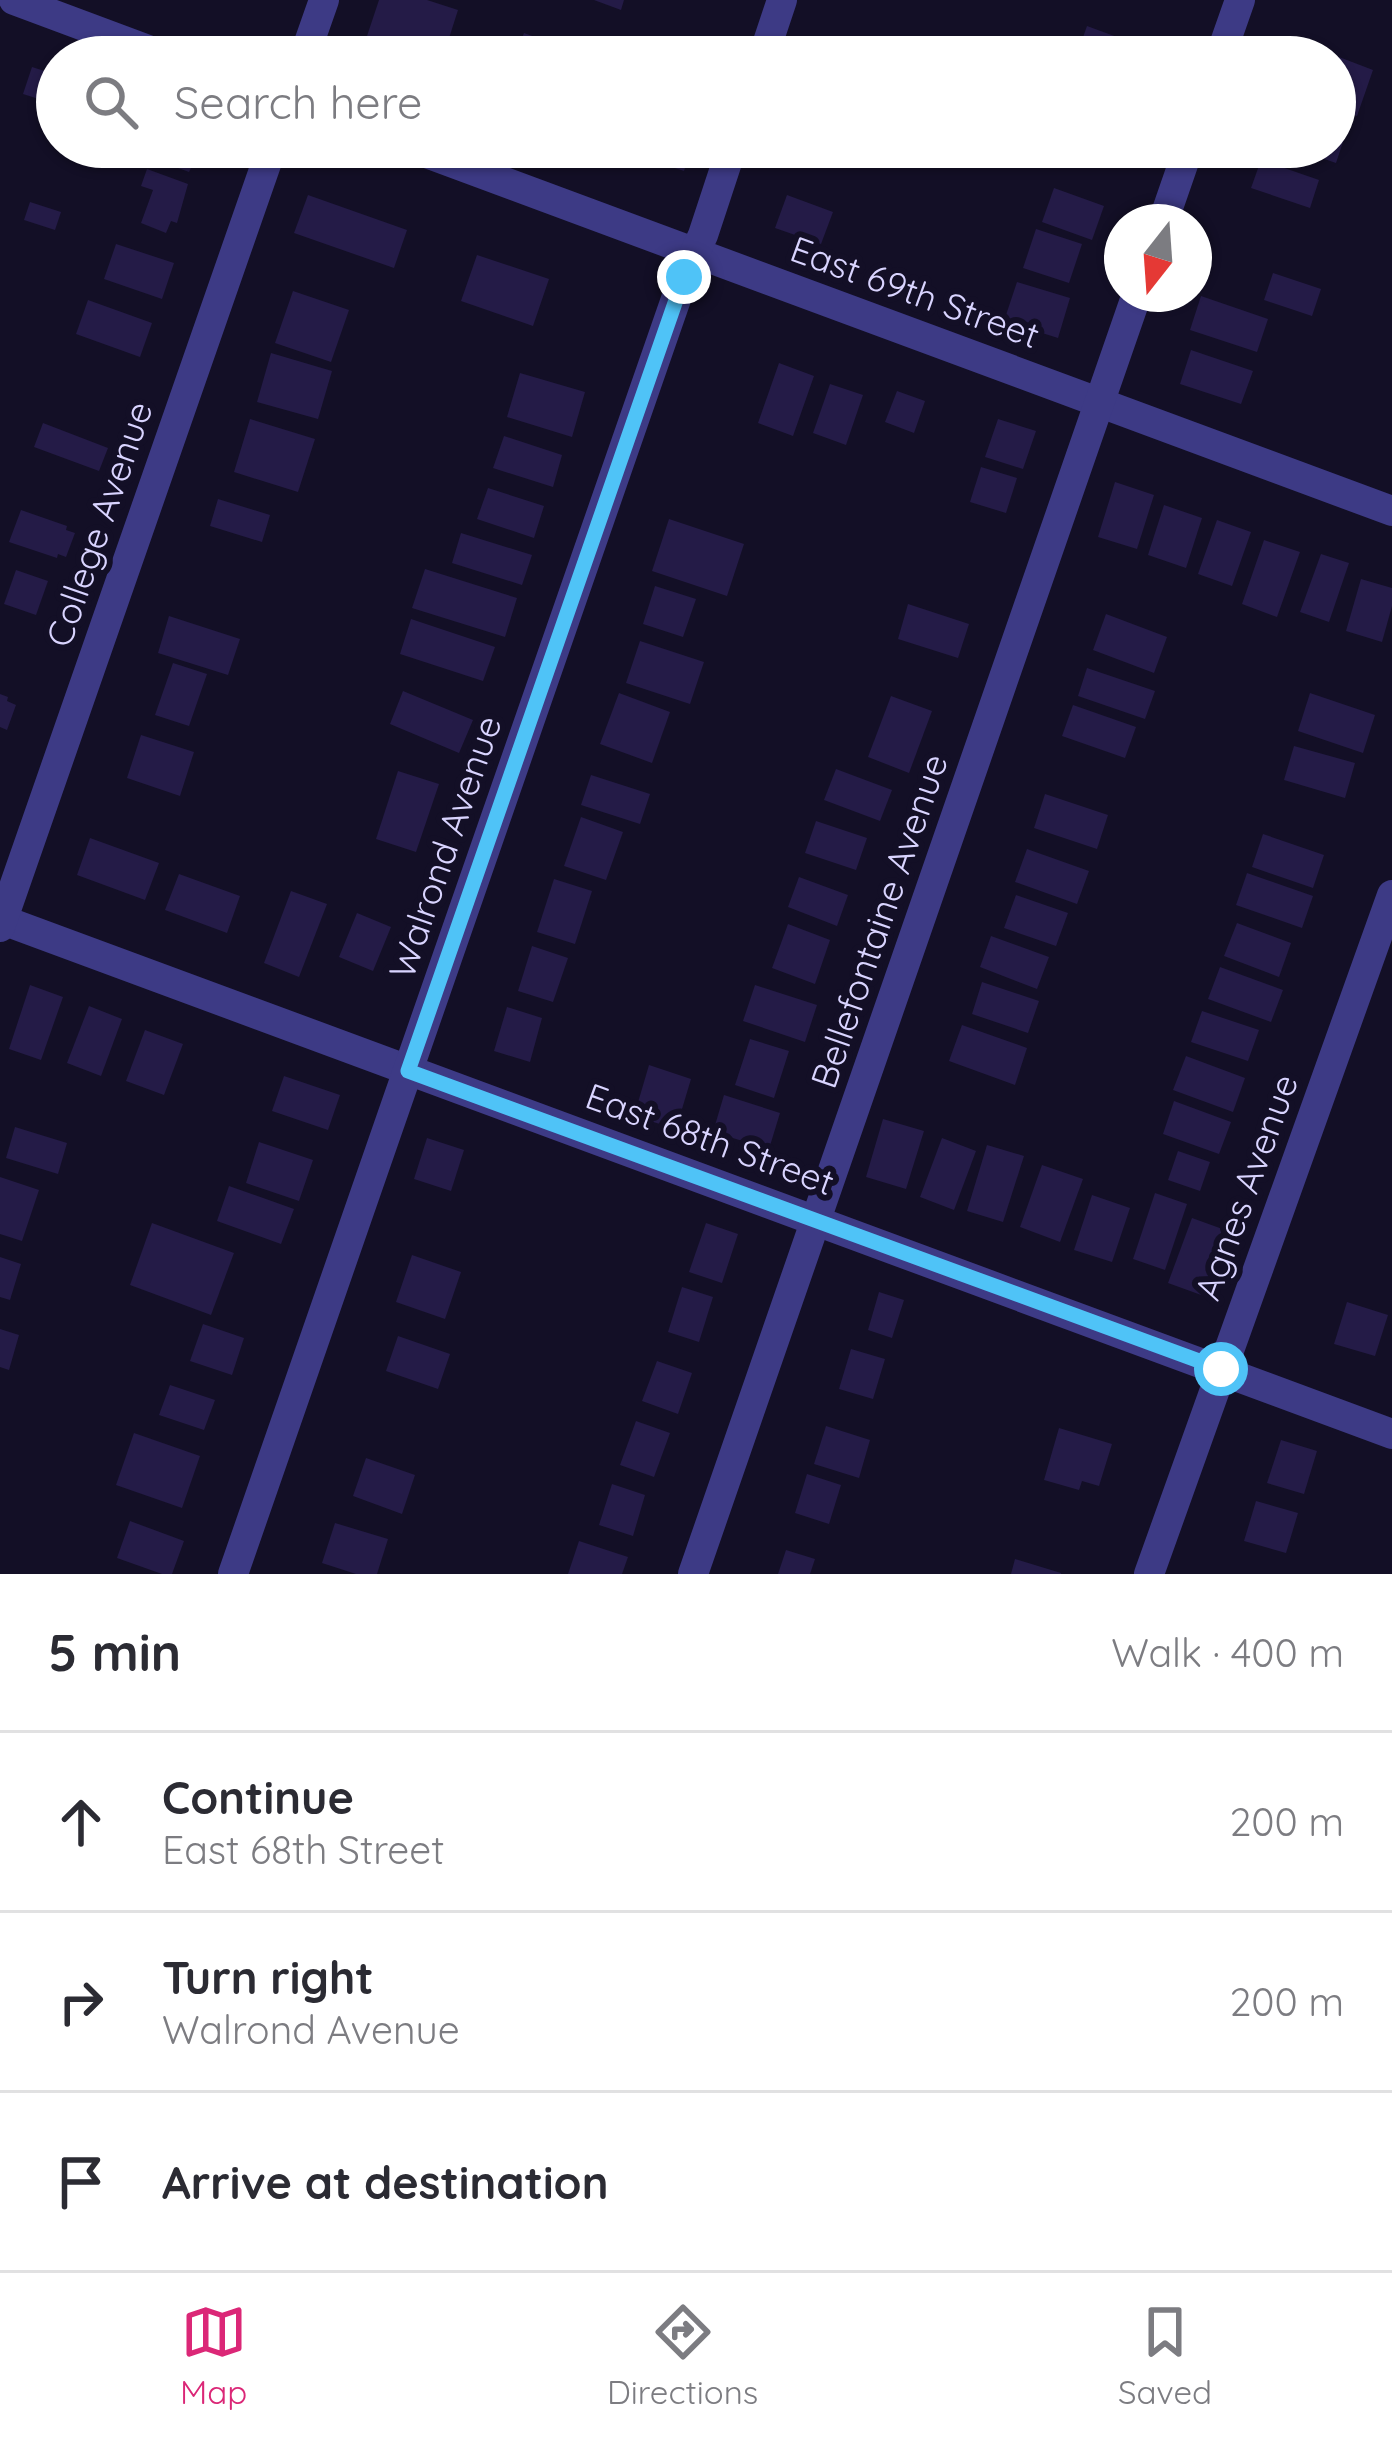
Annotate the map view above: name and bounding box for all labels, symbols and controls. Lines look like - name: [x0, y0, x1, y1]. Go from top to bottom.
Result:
- search box: [36, 36, 1356, 168]
- icon: search: [78, 69, 144, 135]
- text: Search here: [174, 74, 422, 130]
- north arrow: [1104, 204, 1212, 312]
- street label: East 69th Street: [785, 226, 1046, 357]
- route end: [657, 250, 711, 304]
- street label: College Avenue: [35, 395, 162, 652]
- street label: Walrond Avenue: [378, 710, 511, 984]
- street label: Bellefontaine Avenue: [800, 748, 957, 1094]
- street label: Agnes Avenue: [1184, 1068, 1307, 1306]
- street label: East 68th Street: [580, 1073, 840, 1204]
- route start: [1194, 1342, 1248, 1396]
- text: 5 min: [48, 1620, 181, 1684]
- text: Walk · 400 m: [1111, 1628, 1344, 1677]
- text: Continue: [162, 1769, 354, 1825]
- icon: ahead: [48, 1789, 114, 1855]
- text: 200 m: [1230, 1797, 1344, 1846]
- text: East 68th Street: [162, 1825, 445, 1874]
- text: Turn right: [162, 1949, 374, 2005]
- icon: right: [48, 1969, 114, 2035]
- text: 200 m: [1230, 1977, 1344, 2026]
- text: Walrond Avenue: [162, 2005, 460, 2054]
- icon: arrive: [48, 2149, 114, 2215]
- text: Arrive at destination: [162, 2154, 608, 2210]
- tab: Map: [180, 2299, 247, 2412]
- tab: Directions: [607, 2299, 758, 2412]
- tab: Saved: [1118, 2299, 1212, 2412]

